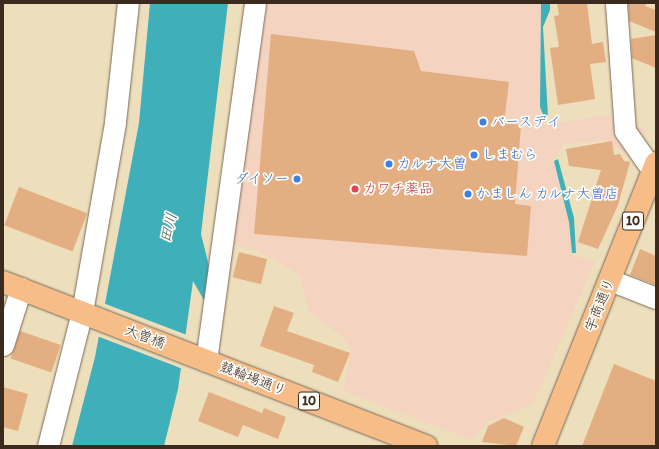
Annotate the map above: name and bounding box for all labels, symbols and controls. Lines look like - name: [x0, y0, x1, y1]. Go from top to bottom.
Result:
- place label: バースデイ: [491, 114, 561, 130]
- marker: バースデイ: [478, 117, 488, 127]
- place label: しまむら: [482, 147, 538, 163]
- marker: しまむら: [469, 150, 479, 160]
- place label: カルナ大曽: [397, 156, 467, 172]
- marker: カルナ大曽: [384, 159, 394, 169]
- place label: ダイソー: [233, 171, 289, 187]
- marker: ダイソー: [292, 174, 302, 184]
- place label: カワチ薬品: [363, 181, 433, 197]
- marker: カワチ薬品: [350, 184, 360, 194]
- place label: かましん カルナ大曽店: [476, 186, 619, 202]
- marker: かましん カルナ大曽店: [463, 189, 473, 199]
- road number: 10: [621, 210, 645, 232]
- water label: 田川: [157, 211, 181, 245]
- street label: 宇商通り: [582, 276, 618, 334]
- street label: 大曽橋: [122, 322, 168, 352]
- street label: 競輪場通り: [217, 359, 289, 399]
- road number: 10: [297, 390, 321, 412]

